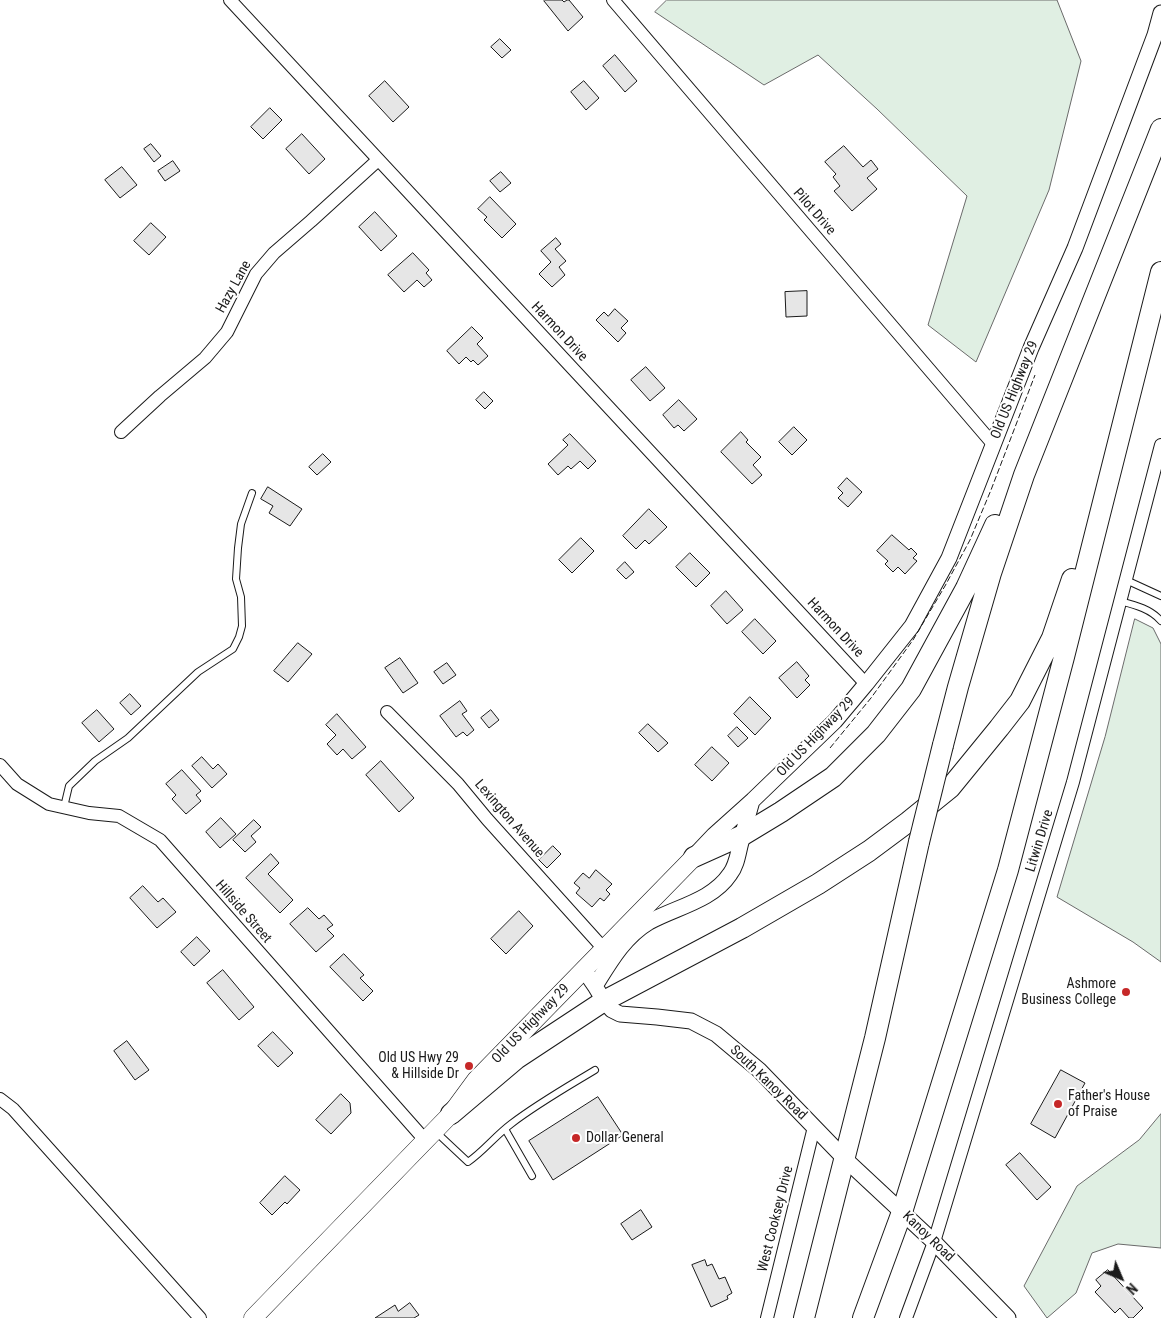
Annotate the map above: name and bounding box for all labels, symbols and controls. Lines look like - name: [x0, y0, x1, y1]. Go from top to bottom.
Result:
- street label: Pilot Drive: [789, 185, 839, 239]
- street label: Hazy Lane: [213, 258, 255, 316]
- street label: Harmon Drive: [527, 299, 591, 365]
- street label: Old US Highway 29: [988, 339, 1042, 441]
- street label: Harmon Drive: [803, 595, 867, 661]
- street label: Old US Highway 29: [774, 694, 858, 780]
- street label: Lexington Avenue: [471, 777, 547, 861]
- street label: Litwin Drive: [1023, 808, 1057, 874]
- street label: Hillside Street: [211, 877, 275, 947]
- place label: Ashmore Business College: [1021, 976, 1116, 1009]
- street label: Old US Highway 29: [489, 981, 573, 1067]
- marker: Ashmore Business College: [1120, 986, 1132, 998]
- street label: South Kanoy Road: [726, 1042, 810, 1124]
- place label: Old US Hwy 29 & Hillside Dr: [378, 1050, 459, 1082]
- marker: Old US Hwy 29 & Hillside Dr: [463, 1060, 475, 1072]
- place label: Father's House of Praise: [1068, 1088, 1150, 1120]
- marker: Father's House of Praise: [1052, 1098, 1064, 1110]
- place label: Dollar General: [586, 1130, 664, 1146]
- marker: Dollar General: [570, 1132, 582, 1144]
- street label: West Cooksey Drive: [755, 1164, 797, 1274]
- street label: Kanoy Road: [899, 1208, 957, 1266]
- north arrow: [1096, 1253, 1146, 1303]
- text: N: [1123, 1280, 1140, 1297]

